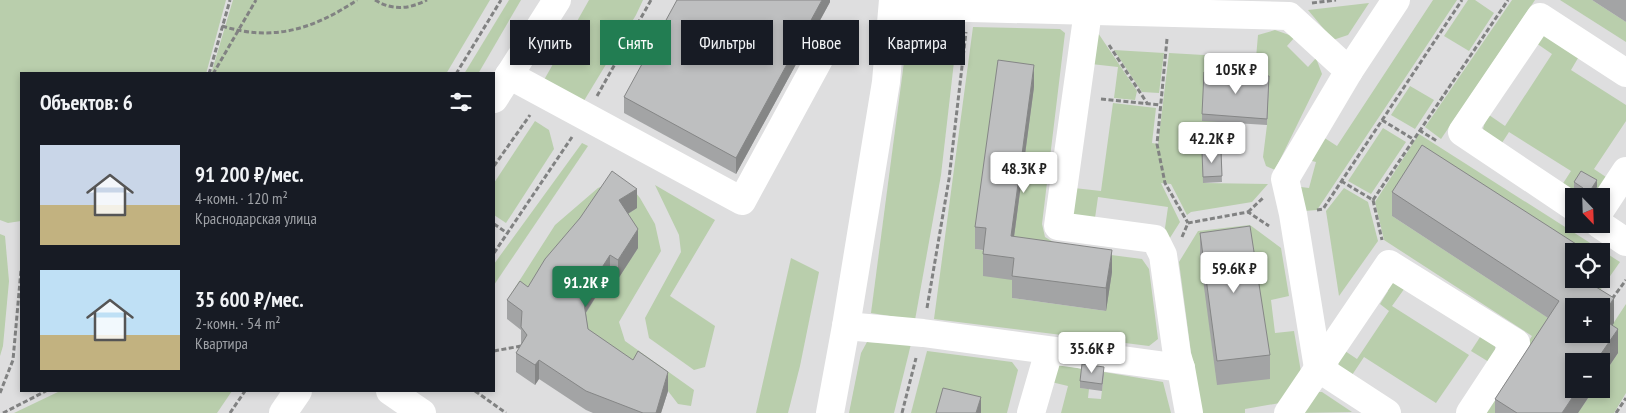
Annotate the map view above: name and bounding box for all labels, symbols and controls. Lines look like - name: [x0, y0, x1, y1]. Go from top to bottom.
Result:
- chip: Купить: [510, 20, 590, 65]
- chip: Снять: [600, 20, 671, 65]
- chip: Фильтры: [681, 20, 773, 65]
- chip: Новое: [783, 20, 859, 65]
- chip: Квартира: [869, 20, 965, 65]
- pin: 105K ₽: [1195, 52, 1277, 95]
- text: 105K ₽: [1215, 59, 1257, 79]
- icon: filters: [447, 88, 475, 116]
- text: Объектов: 6: [40, 89, 133, 116]
- pin: 42.2K ₽: [1166, 121, 1258, 164]
- text: 42.2K ₽: [1189, 128, 1235, 148]
- pin: 48.3K ₽: [978, 152, 1070, 194]
- text: 48.3K ₽: [1001, 158, 1047, 178]
- text: 91 200 ₽/мес.: [195, 161, 304, 188]
- icon: home: [80, 165, 140, 225]
- text: 4-комн. · 120 m²: [195, 188, 288, 208]
- north arrow: [1565, 188, 1610, 232]
- map controls: [1565, 188, 1610, 398]
- text: Краснодарская улица: [195, 208, 317, 228]
- button: locate: [1565, 243, 1610, 288]
- pin: 59.6K ₽: [1188, 252, 1280, 294]
- text: 59.6K ₽: [1211, 258, 1257, 278]
- pin: 91.2K ₽: [540, 266, 632, 308]
- text: 91.2K ₽: [563, 272, 609, 292]
- text: 35 600 ₽/мес.: [195, 286, 304, 313]
- icon: home: [80, 290, 140, 350]
- button: +: [1565, 298, 1610, 343]
- text: 2-комн. · 54 m²: [195, 313, 281, 333]
- pin: 35.6K ₽: [1046, 332, 1138, 374]
- text: Квартира: [195, 333, 248, 353]
- text: 35.6K ₽: [1069, 338, 1115, 358]
- button: −: [1565, 353, 1610, 398]

